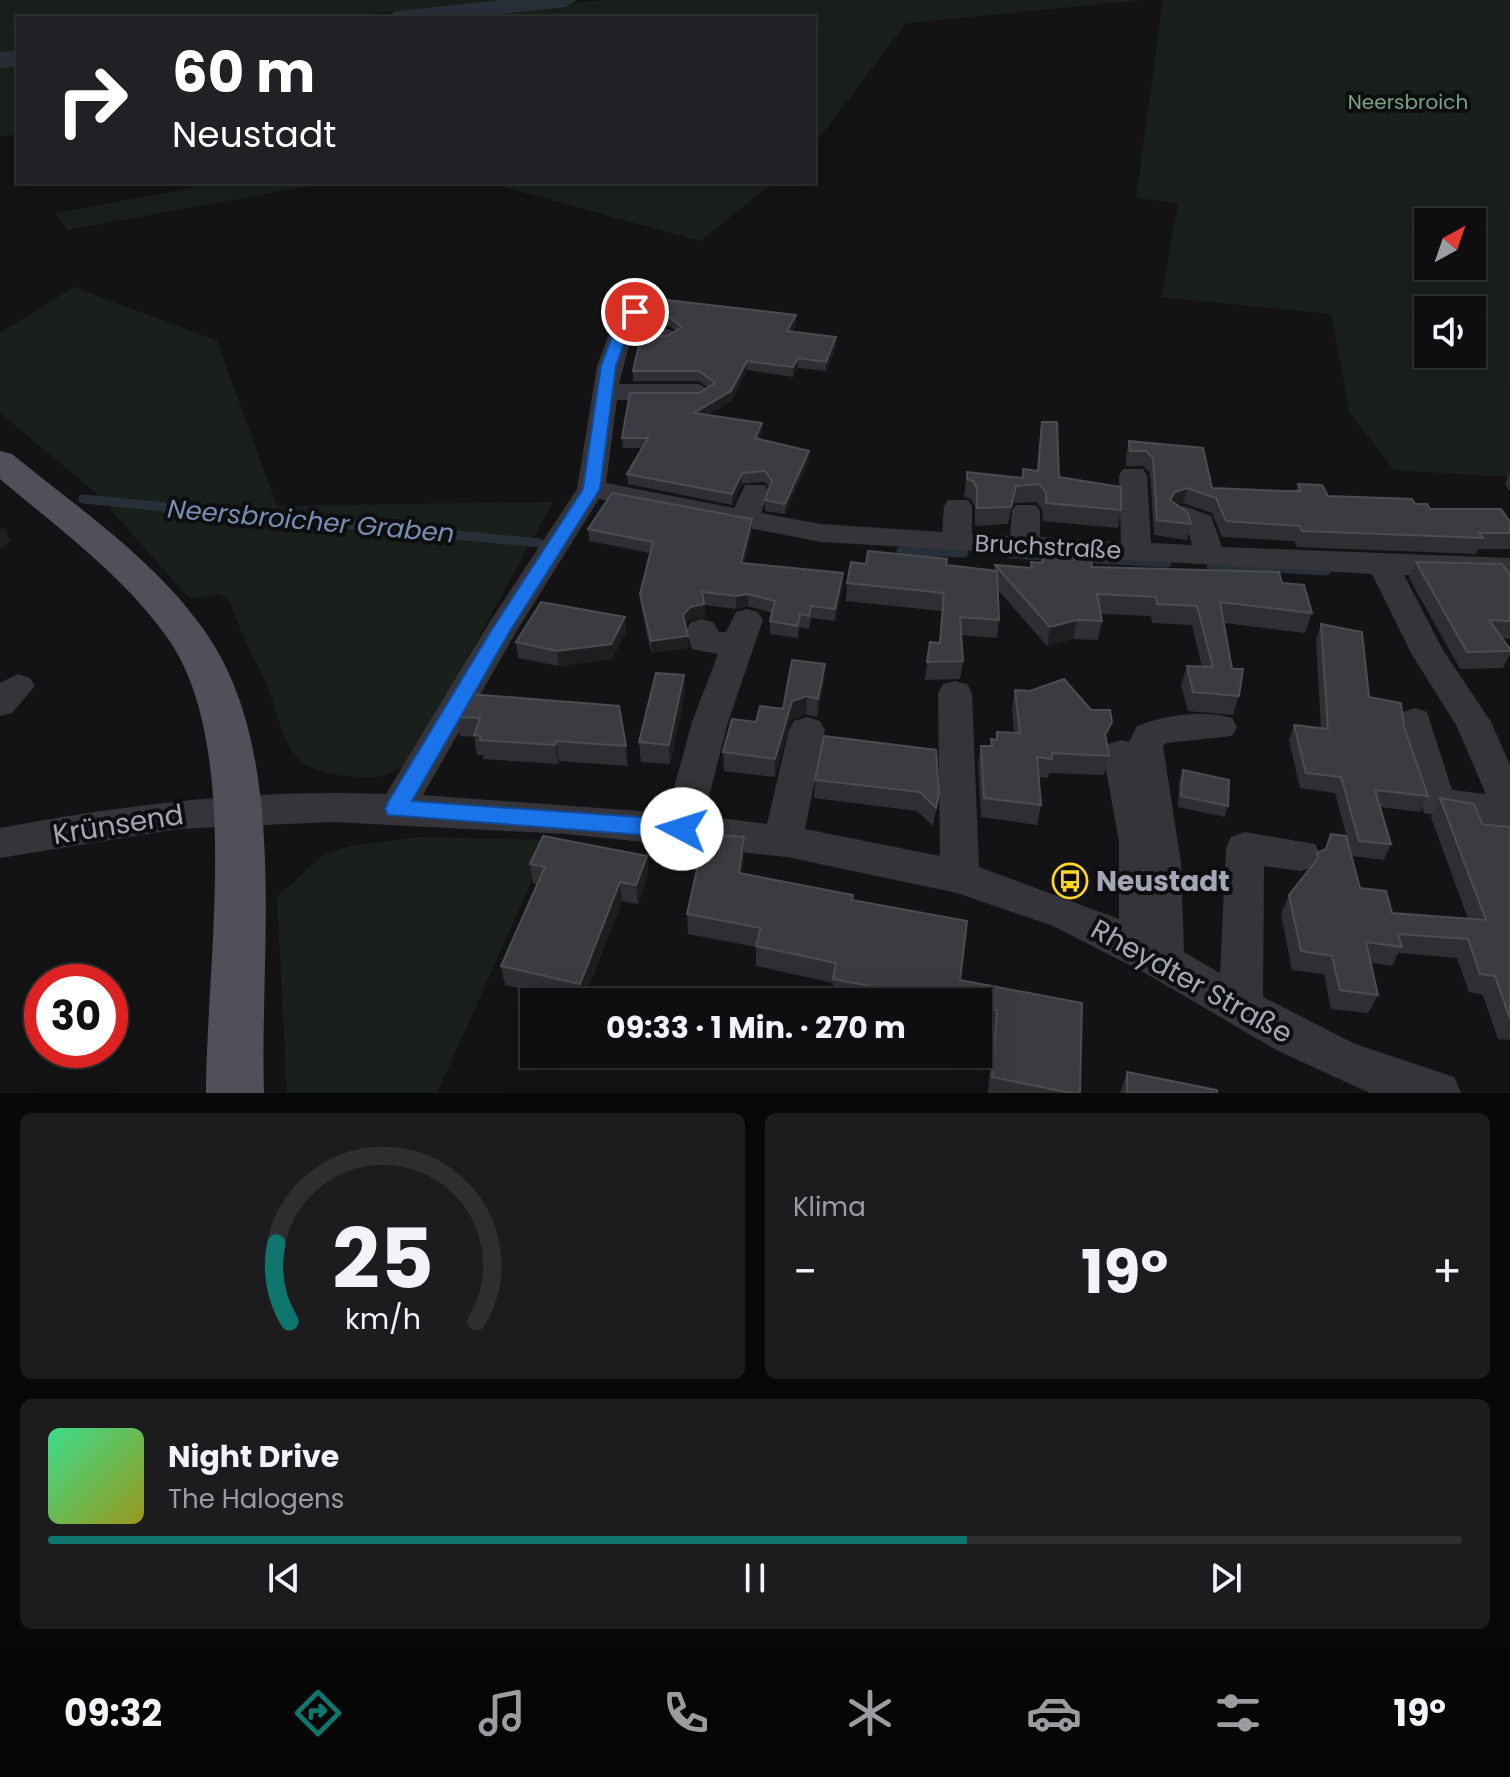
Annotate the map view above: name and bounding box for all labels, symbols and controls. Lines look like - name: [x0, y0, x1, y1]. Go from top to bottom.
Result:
- text: 60 m: [172, 33, 315, 112]
- icon: right: [40, 48, 144, 152]
- park label: Neersbroich: [1348, 88, 1468, 116]
- text: Neustadt: [172, 109, 336, 160]
- north arrow: [1414, 208, 1486, 280]
- map controls: [1414, 208, 1486, 368]
- pin: [601, 278, 669, 346]
- icon: arrive: [613, 290, 657, 334]
- button: sound: [1414, 296, 1486, 368]
- water label: Neersbroicher Graben: [166, 491, 456, 551]
- street label: Bruchstraße: [974, 526, 1122, 567]
- position arrow: [640, 787, 724, 871]
- street label: Krünsend: [50, 795, 186, 854]
- bus stop icon: Neustadt: [1051, 862, 1089, 900]
- place label: Neustadt: [1096, 862, 1230, 901]
- street label: Rheydter Straße: [1084, 910, 1300, 1053]
- speed limit sign: 30: [24, 964, 128, 1068]
- text: 09:33 · 1 Min. · 270 m: [606, 1006, 906, 1049]
- text: Klima: [793, 1189, 866, 1225]
- text: 25: [332, 1201, 433, 1317]
- text: 19°: [1081, 1230, 1168, 1314]
- text: −: [793, 1241, 817, 1302]
- text: +: [1432, 1241, 1462, 1302]
- text: km/h: [344, 1299, 421, 1339]
- text: Night Drive: [168, 1435, 339, 1478]
- text: The Halogens: [168, 1481, 344, 1517]
- icon: previous: [262, 1556, 306, 1600]
- icon: pause: [733, 1556, 777, 1600]
- icon: next: [1204, 1556, 1248, 1600]
- icon: directions: [290, 1685, 346, 1741]
- icon: music: [474, 1685, 530, 1741]
- icon: phone: [658, 1685, 714, 1741]
- icon: climate: [842, 1685, 898, 1741]
- icon: car: [1026, 1685, 1082, 1741]
- icon: filters: [1210, 1685, 1266, 1741]
- text: 09:32: [64, 1688, 162, 1739]
- text: 19°: [1394, 1688, 1446, 1739]

